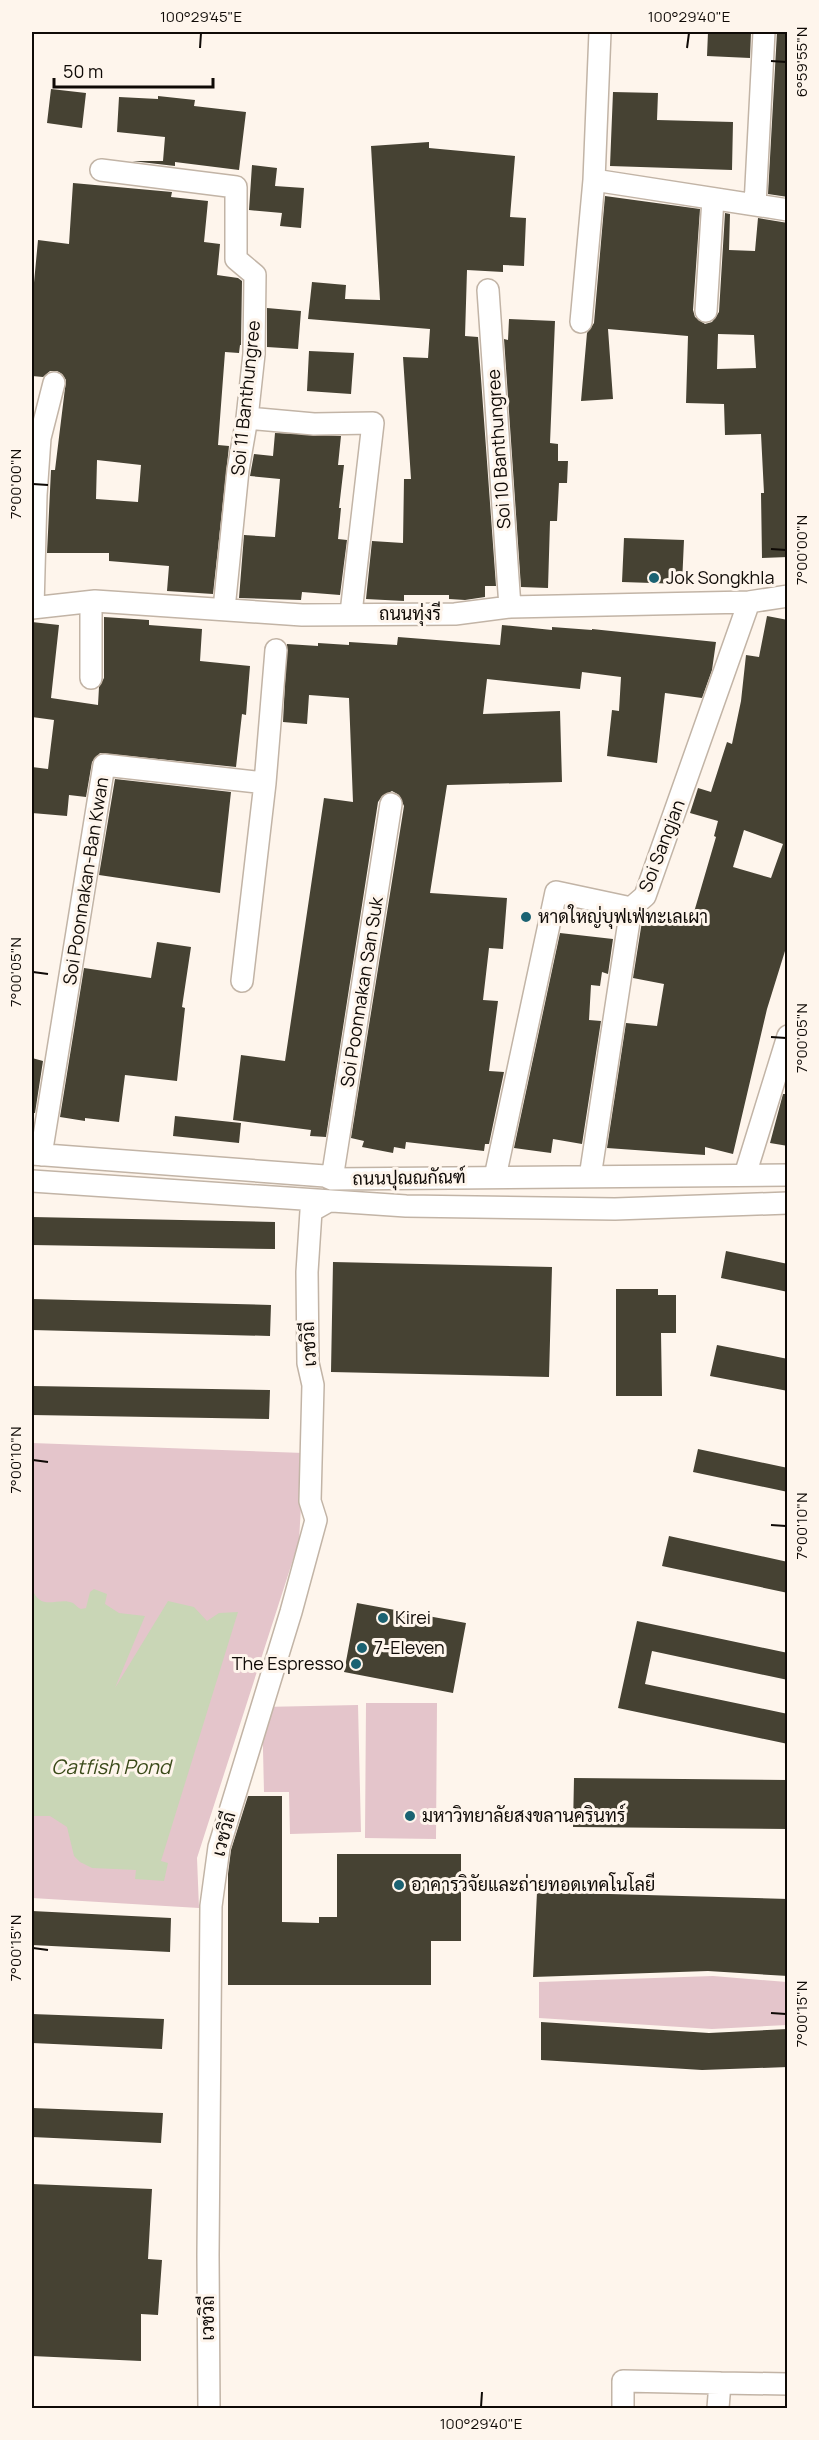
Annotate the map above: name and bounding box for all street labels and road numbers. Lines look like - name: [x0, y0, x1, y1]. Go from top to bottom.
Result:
- street label: Soi 11 Banthungree: [225, 319, 265, 477]
- street label: Soi 10 Banthungree: [480, 368, 516, 530]
- street label: ถนนทุ่งรี: [379, 601, 441, 626]
- street label: Soi Poonnakan-Ban Kwan: [57, 775, 113, 987]
- street label: Soi Sangjan: [632, 796, 690, 895]
- street label: Soi Poonnakan San Suk: [334, 894, 388, 1089]
- street label: ถนนปุณณกัณฑ์: [352, 1164, 466, 1191]
- street label: เวชวิถี: [295, 1321, 321, 1367]
- street label: เวชวิถี: [206, 1809, 240, 1859]
- street label: เวชวิถี: [195, 2295, 219, 2341]

